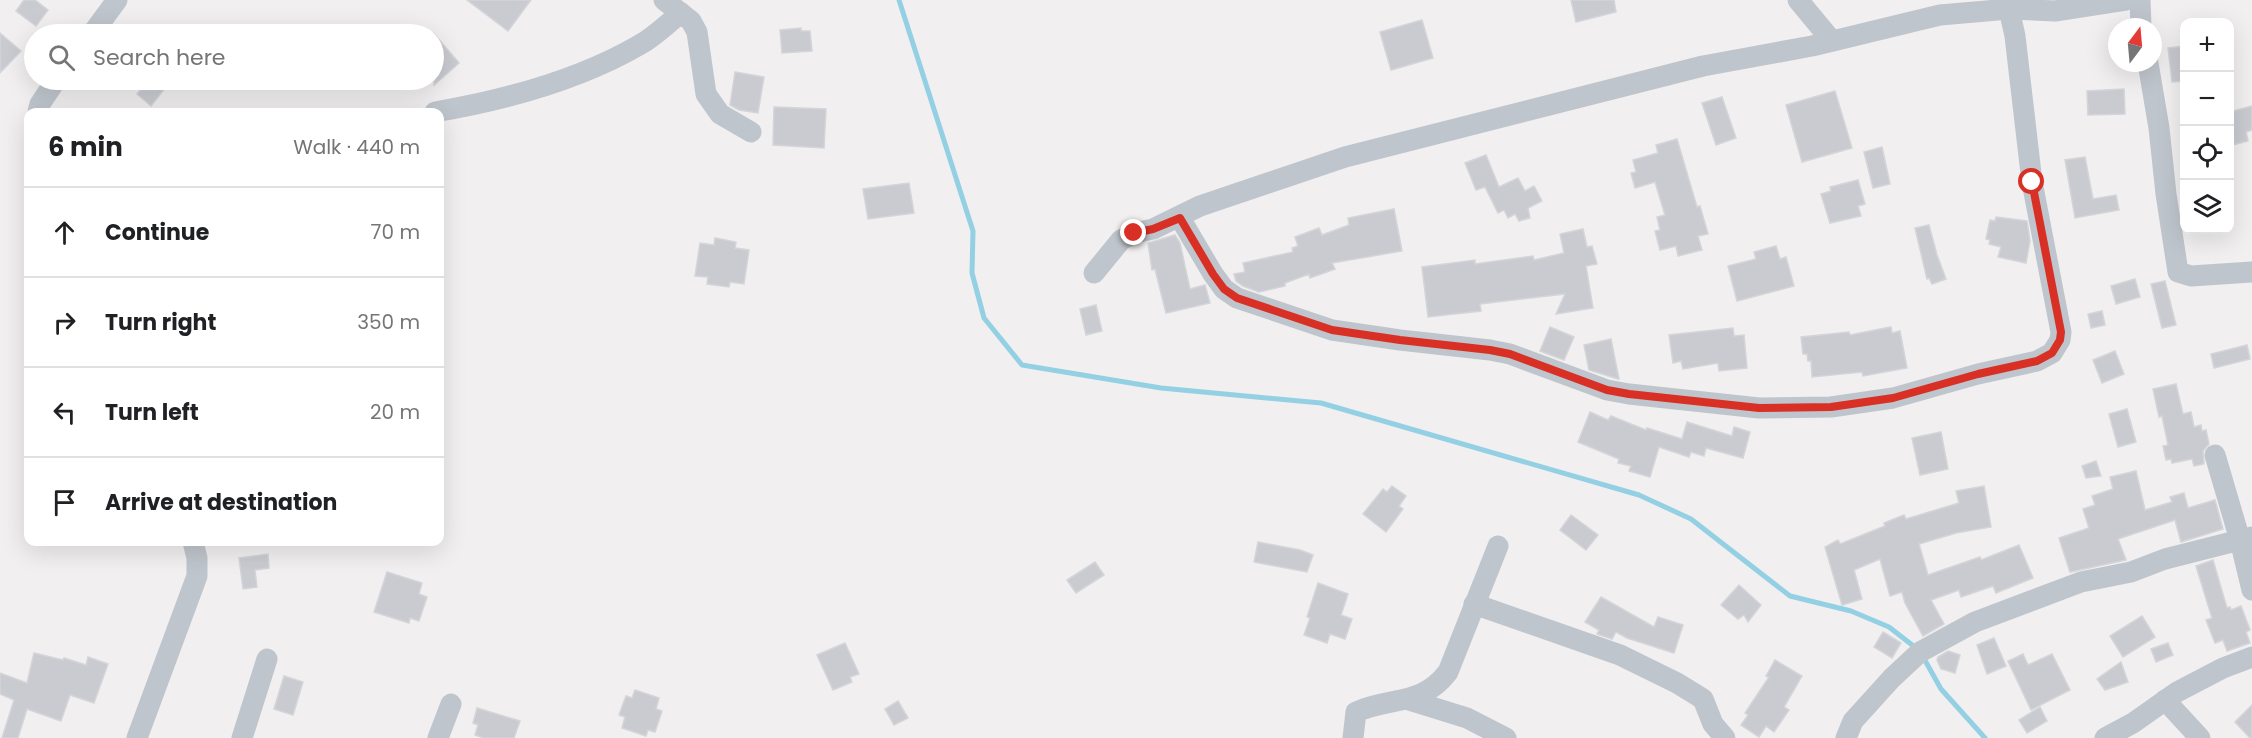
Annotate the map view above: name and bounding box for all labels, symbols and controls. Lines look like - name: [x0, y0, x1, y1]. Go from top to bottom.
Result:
- north arrow: [2108, 18, 2162, 72]
- map controls: [2180, 18, 2234, 234]
- button: +: [2180, 18, 2234, 72]
- search box: [24, 24, 444, 90]
- icon: search: [45, 41, 78, 74]
- text: Search here: [93, 42, 226, 73]
- button: −: [2180, 72, 2234, 126]
- button: locate: [2180, 126, 2234, 180]
- text: 6 min: [48, 129, 123, 165]
- text: Walk · 440 m: [293, 133, 420, 161]
- route start: [2018, 168, 2044, 194]
- button: layers: [2180, 180, 2234, 234]
- icon: ahead: [48, 216, 81, 249]
- text: Continue: [105, 217, 209, 248]
- text: 70 m: [371, 218, 420, 246]
- route end: [1120, 219, 1146, 245]
- icon: right: [48, 306, 81, 339]
- text: Turn right: [105, 307, 216, 338]
- text: 350 m: [357, 308, 420, 336]
- icon: left: [48, 396, 81, 429]
- text: Turn left: [105, 397, 199, 428]
- text: 20 m: [370, 398, 420, 426]
- icon: arrive: [48, 486, 81, 519]
- text: Arrive at destination: [105, 487, 337, 518]

